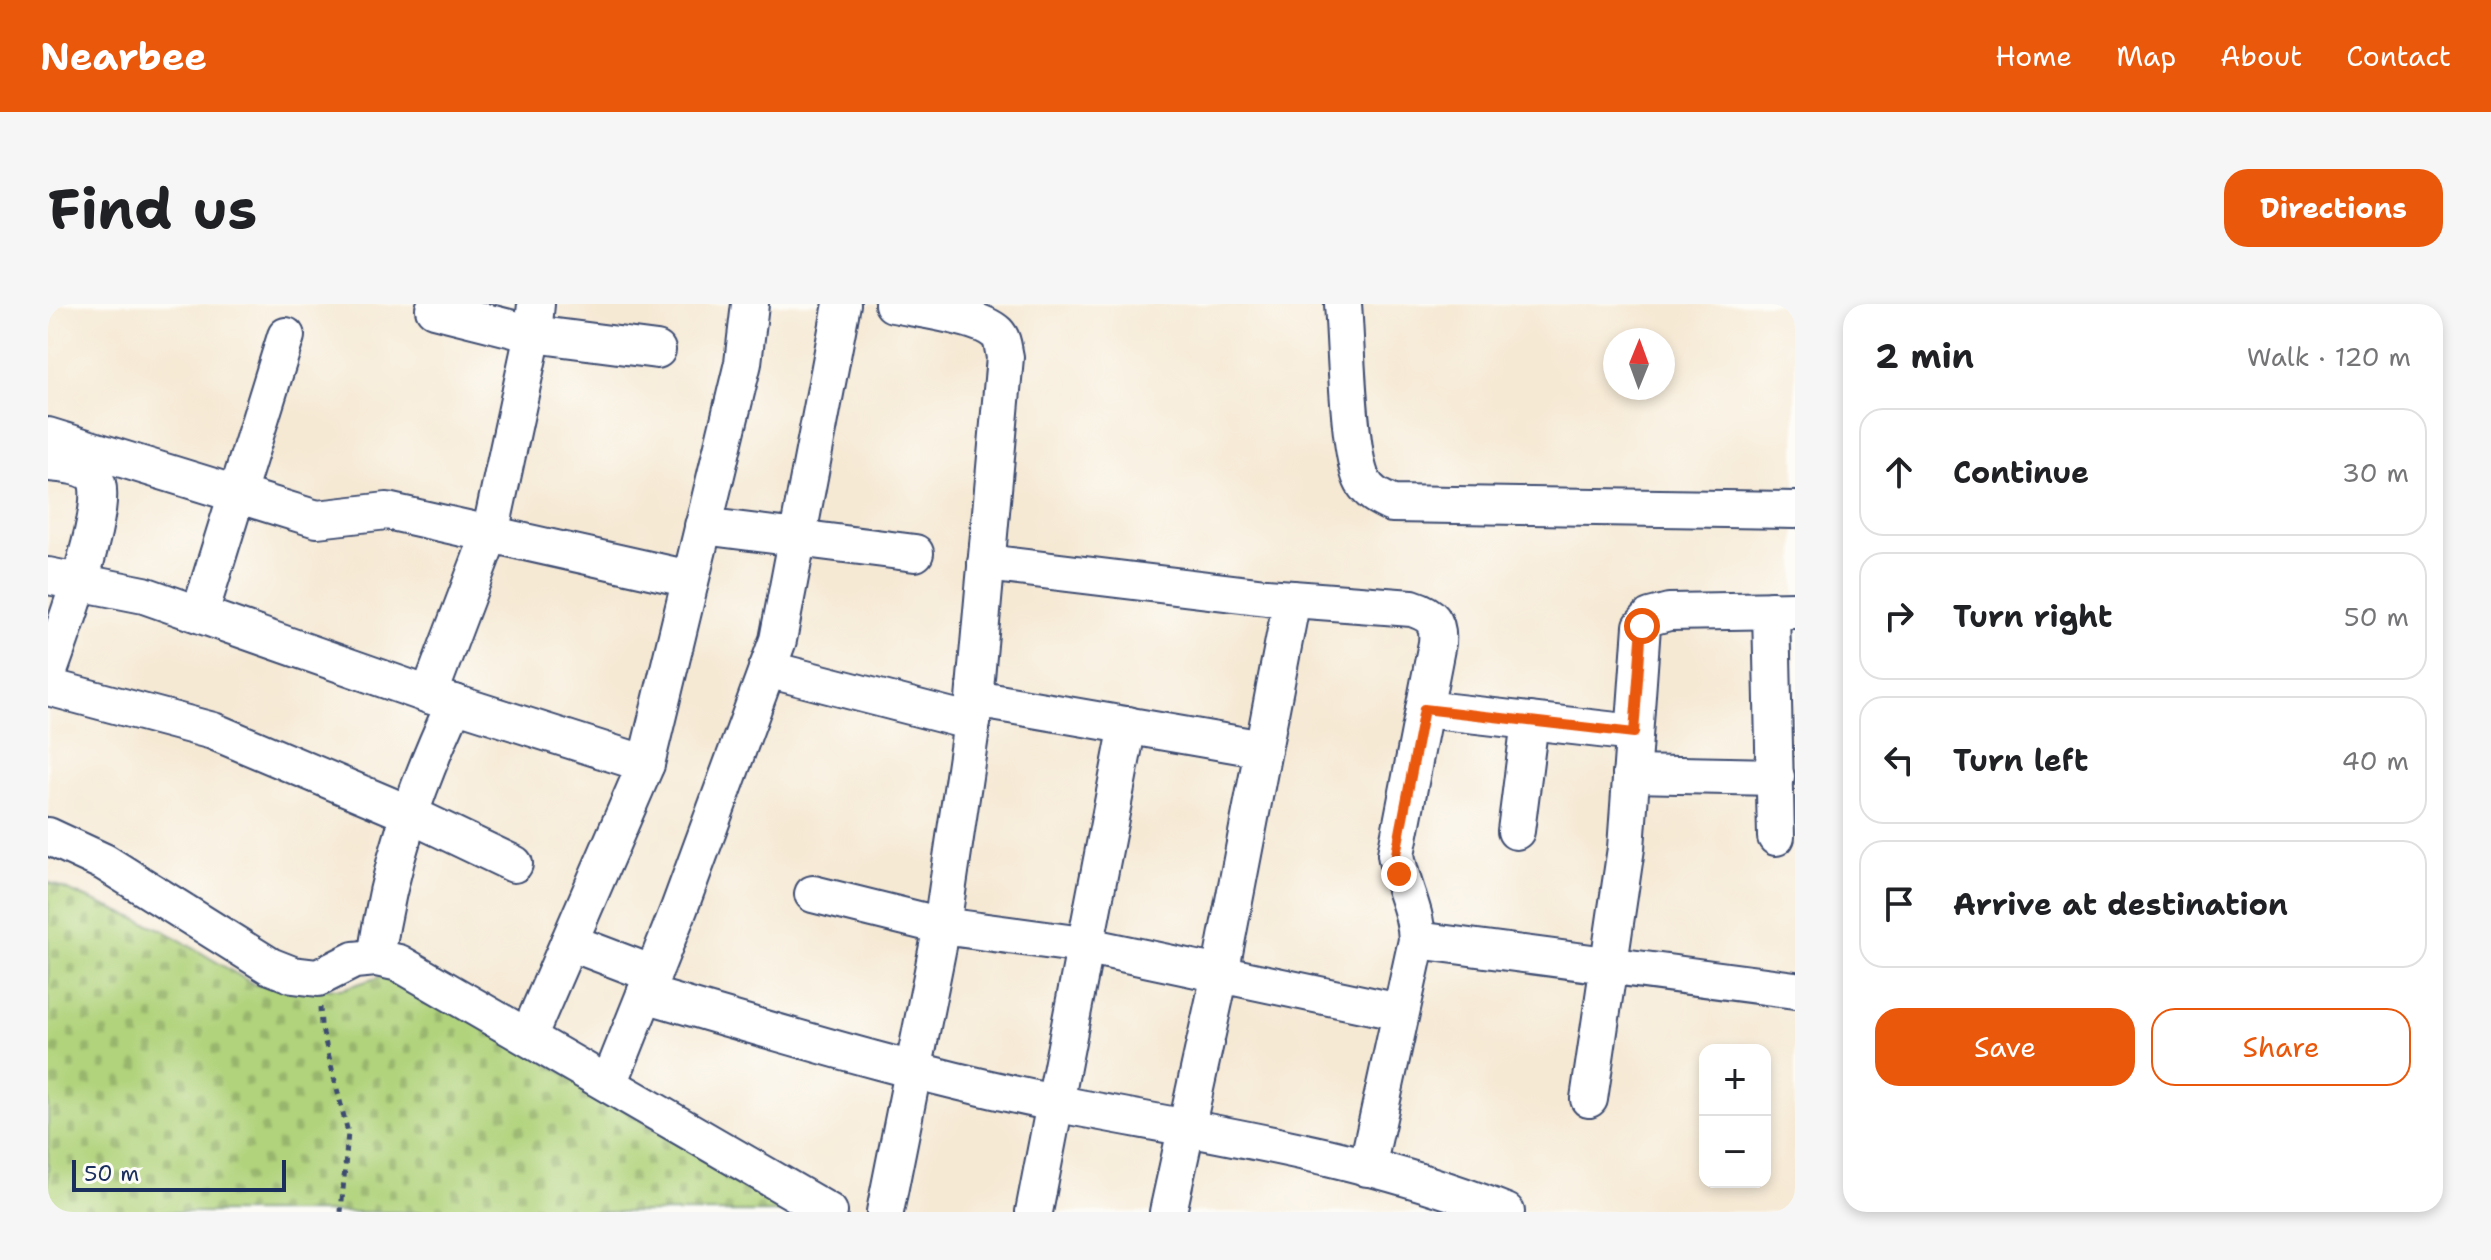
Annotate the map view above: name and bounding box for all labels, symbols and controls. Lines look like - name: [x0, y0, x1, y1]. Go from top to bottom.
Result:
- text: Nearbee: [40, 31, 207, 82]
- text: Home: [1995, 37, 2072, 75]
- text: Map: [2116, 37, 2176, 75]
- text: About: [2220, 37, 2302, 75]
- text: Contact: [2346, 37, 2451, 75]
- button: Directions: [2224, 169, 2443, 247]
- text: Find us: [48, 171, 257, 246]
- north arrow: [1603, 328, 1675, 400]
- text: 2 min: [1875, 333, 1974, 379]
- text: Walk · 120 m: [2247, 339, 2411, 374]
- icon: ahead: [1877, 450, 1921, 494]
- text: Continue: [1953, 452, 2089, 493]
- text: 30 m: [2342, 455, 2409, 490]
- icon: right: [1877, 594, 1921, 638]
- text: Turn right: [1953, 596, 2112, 637]
- text: 50 m: [2344, 599, 2409, 634]
- route start: [1624, 608, 1660, 644]
- icon: left: [1877, 738, 1921, 782]
- text: Turn left: [1953, 740, 2088, 781]
- text: 40 m: [2342, 743, 2409, 778]
- route end: [1381, 856, 1417, 892]
- icon: arrive: [1877, 882, 1921, 926]
- text: Arrive at destination: [1953, 884, 2288, 925]
- button: Save: [1875, 1008, 2135, 1086]
- button: Share: [2151, 1008, 2411, 1086]
- map controls: [1699, 1044, 1771, 1188]
- button: +: [1699, 1044, 1771, 1116]
- button: −: [1699, 1116, 1771, 1188]
- scale bar: [72, 1156, 286, 1192]
- text: 50 m: [84, 1159, 139, 1188]

